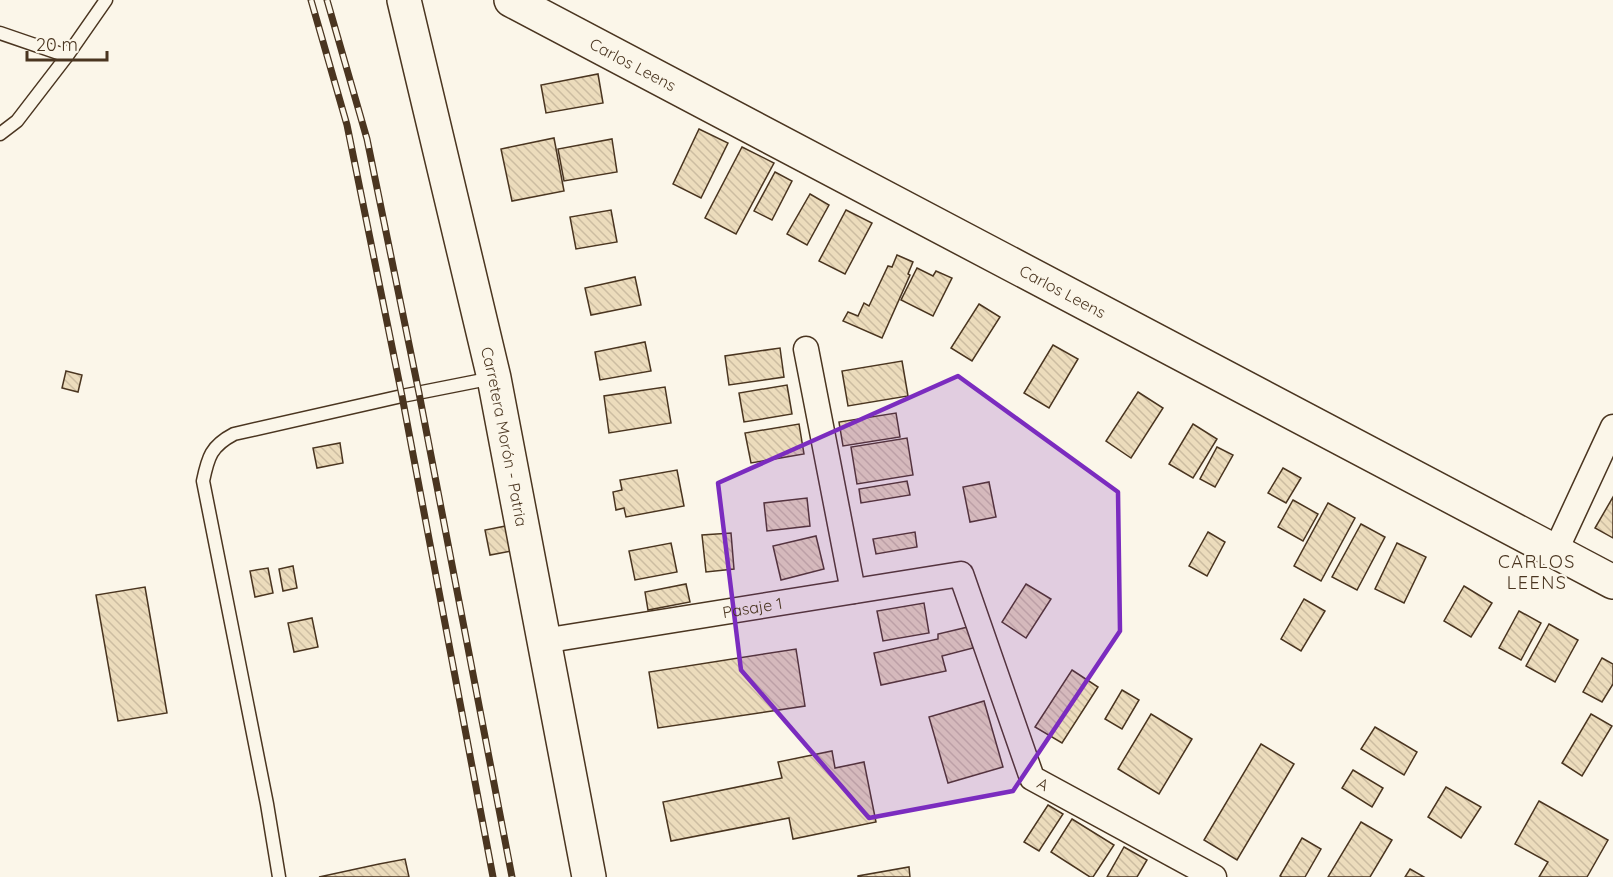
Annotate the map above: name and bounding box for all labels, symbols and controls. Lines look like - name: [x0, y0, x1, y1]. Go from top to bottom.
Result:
- scale bar: [27, 24, 106, 62]
- text: 20 m: [36, 33, 78, 56]
- street label: Carlos Leens: [586, 33, 680, 95]
- street label: Carlos Leens: [1016, 260, 1109, 322]
- street label: Carretera Morón - Patria: [477, 345, 532, 528]
- district label: CARLOS LEENS: [1498, 550, 1576, 594]
- street label: Pasaje 1: [721, 593, 784, 622]
- street label: A: [1034, 773, 1052, 795]

